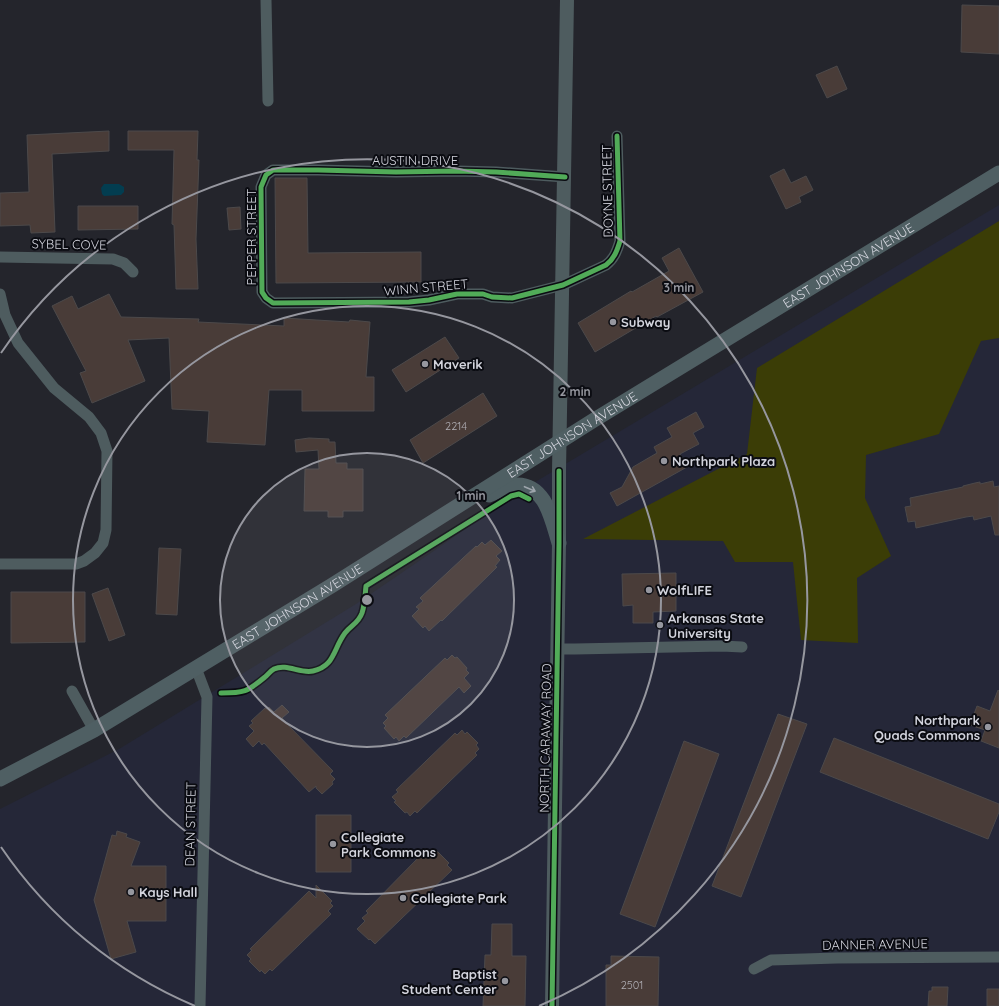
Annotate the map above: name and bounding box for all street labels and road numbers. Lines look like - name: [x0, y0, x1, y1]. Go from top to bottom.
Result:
- street label: DOYNE STREET: [598, 144, 616, 238]
- street label: AUSTIN DRIVE: [372, 152, 458, 168]
- street label: PEPPER STREET: [243, 188, 259, 285]
- street label: EAST JOHNSON AVENUE: [780, 219, 917, 311]
- street label: SYBEL COVE: [31, 235, 107, 253]
- street label: WINN STREET: [383, 275, 469, 299]
- street label: EAST JOHNSON AVENUE: [504, 388, 640, 481]
- street label: EAST JOHNSON AVENUE: [229, 560, 366, 652]
- street label: NORTH CARAWAY ROAD: [536, 663, 554, 813]
- street label: DEAN STREET: [181, 781, 199, 866]
- street label: DANNER AVENUE: [822, 935, 928, 953]

